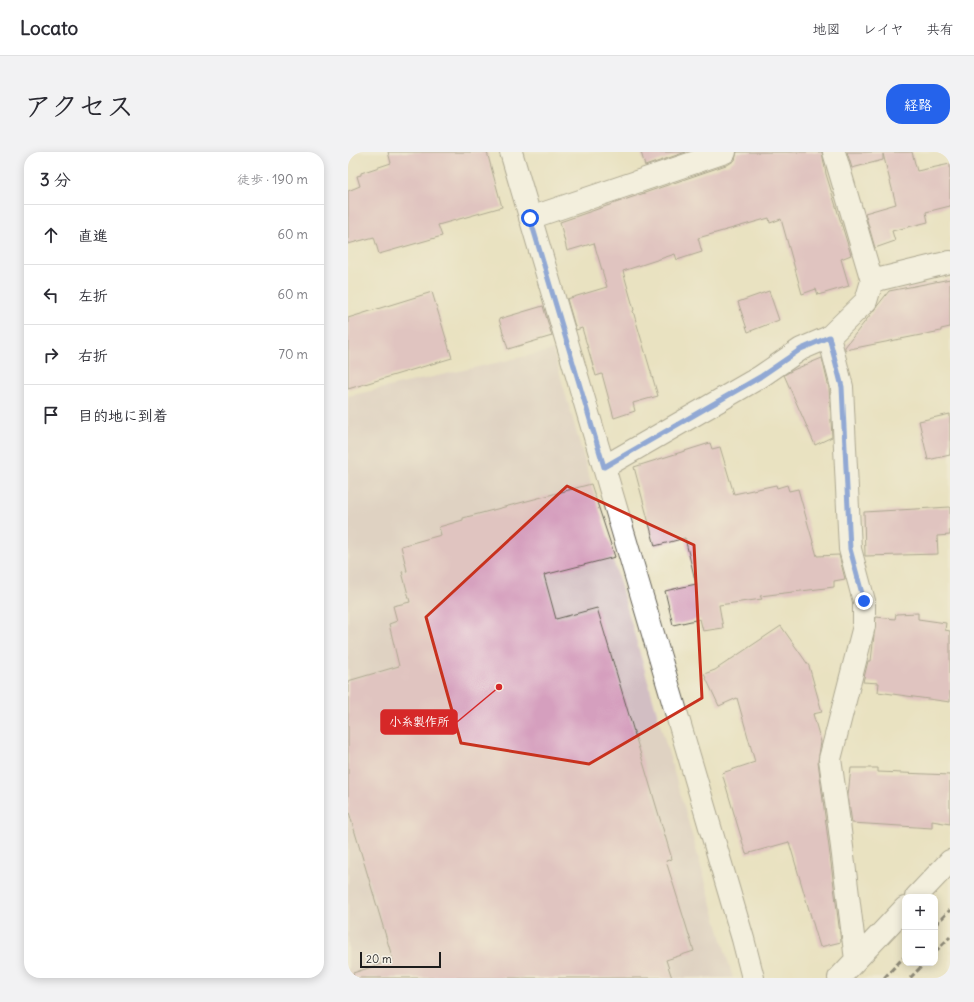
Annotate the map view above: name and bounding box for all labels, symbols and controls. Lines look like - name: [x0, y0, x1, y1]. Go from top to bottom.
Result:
- text: Locato: [20, 16, 78, 40]
- text: 地図: [813, 20, 841, 38]
- text: レイヤ: [863, 20, 904, 38]
- text: 共有: [926, 20, 954, 38]
- button: 経路: [886, 84, 950, 124]
- text: アクセス: [24, 88, 134, 124]
- text: 3 分: [40, 169, 71, 191]
- text: 徒歩 · 190 m: [237, 171, 308, 188]
- route start: [521, 209, 539, 227]
- icon: ahead: [40, 224, 62, 246]
- text: 直進: [78, 226, 108, 245]
- text: 60 m: [277, 226, 308, 243]
- icon: left: [40, 284, 62, 306]
- text: 左折: [78, 286, 108, 305]
- text: 60 m: [277, 286, 308, 303]
- icon: right: [40, 344, 62, 366]
- text: 右折: [78, 346, 108, 365]
- text: 70 m: [279, 346, 308, 363]
- icon: arrive: [40, 404, 62, 426]
- text: 目的地に到着: [78, 406, 168, 425]
- route end: [855, 592, 873, 610]
- callout: 小糸製作所: [381, 710, 457, 734]
- text: 小糸製作所: [389, 714, 450, 729]
- map controls: [902, 894, 938, 966]
- button: +: [902, 894, 938, 930]
- button: −: [902, 930, 938, 966]
- scale bar: [360, 950, 441, 969]
- text: 20 m: [366, 952, 392, 966]

